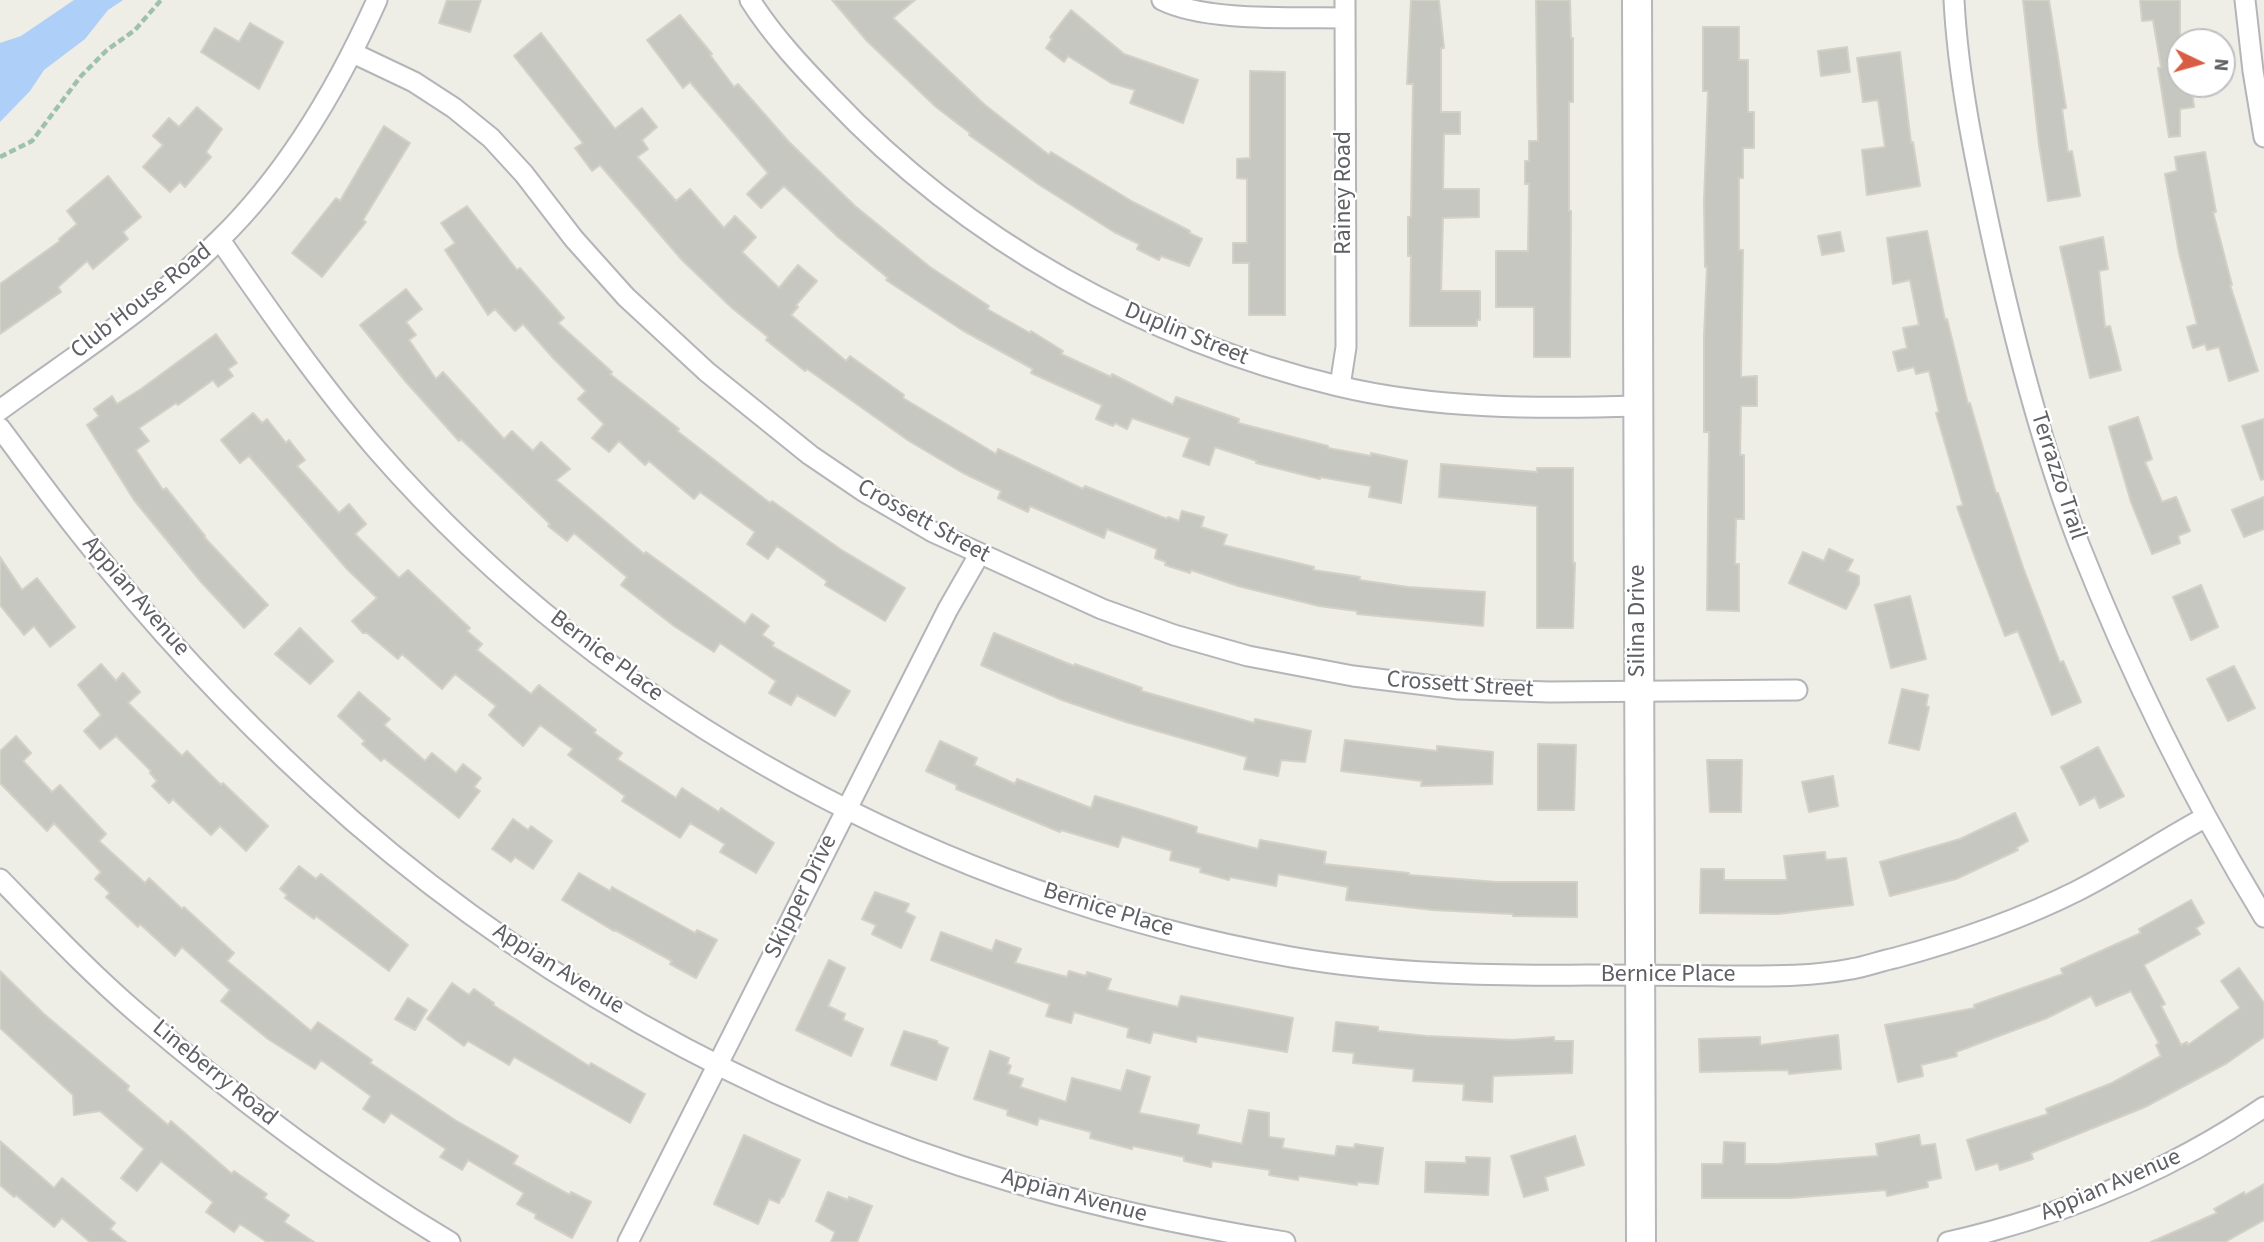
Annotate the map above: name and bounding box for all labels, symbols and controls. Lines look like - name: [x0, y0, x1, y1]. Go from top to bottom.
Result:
- north arrow: [2166, 28, 2236, 98]
- text: N: [2206, 57, 2234, 72]
- street label: Rainey Road: [1331, 131, 1359, 255]
- street label: Club House Road: [66, 238, 218, 366]
- street label: Duplin Street: [1120, 297, 1252, 373]
- street label: Terrazzo Trail: [2023, 408, 2091, 544]
- street label: Crossett Street: [852, 474, 994, 570]
- street label: Appian Avenue: [75, 531, 195, 663]
- street label: Silina Drive: [1625, 565, 1653, 677]
- street label: Bernice Place: [544, 605, 668, 709]
- street label: Crossett Street: [1386, 667, 1534, 705]
- street label: Skipper Drive: [760, 830, 844, 964]
- street label: Bernice Place: [1039, 878, 1177, 944]
- street label: Appian Avenue: [487, 918, 629, 1022]
- street label: Bernice Place: [1601, 962, 1735, 990]
- street label: Lineberry Road: [146, 1015, 282, 1133]
- street label: Appian Avenue: [2037, 1144, 2185, 1228]
- street label: Appian Avenue: [998, 1164, 1150, 1230]

